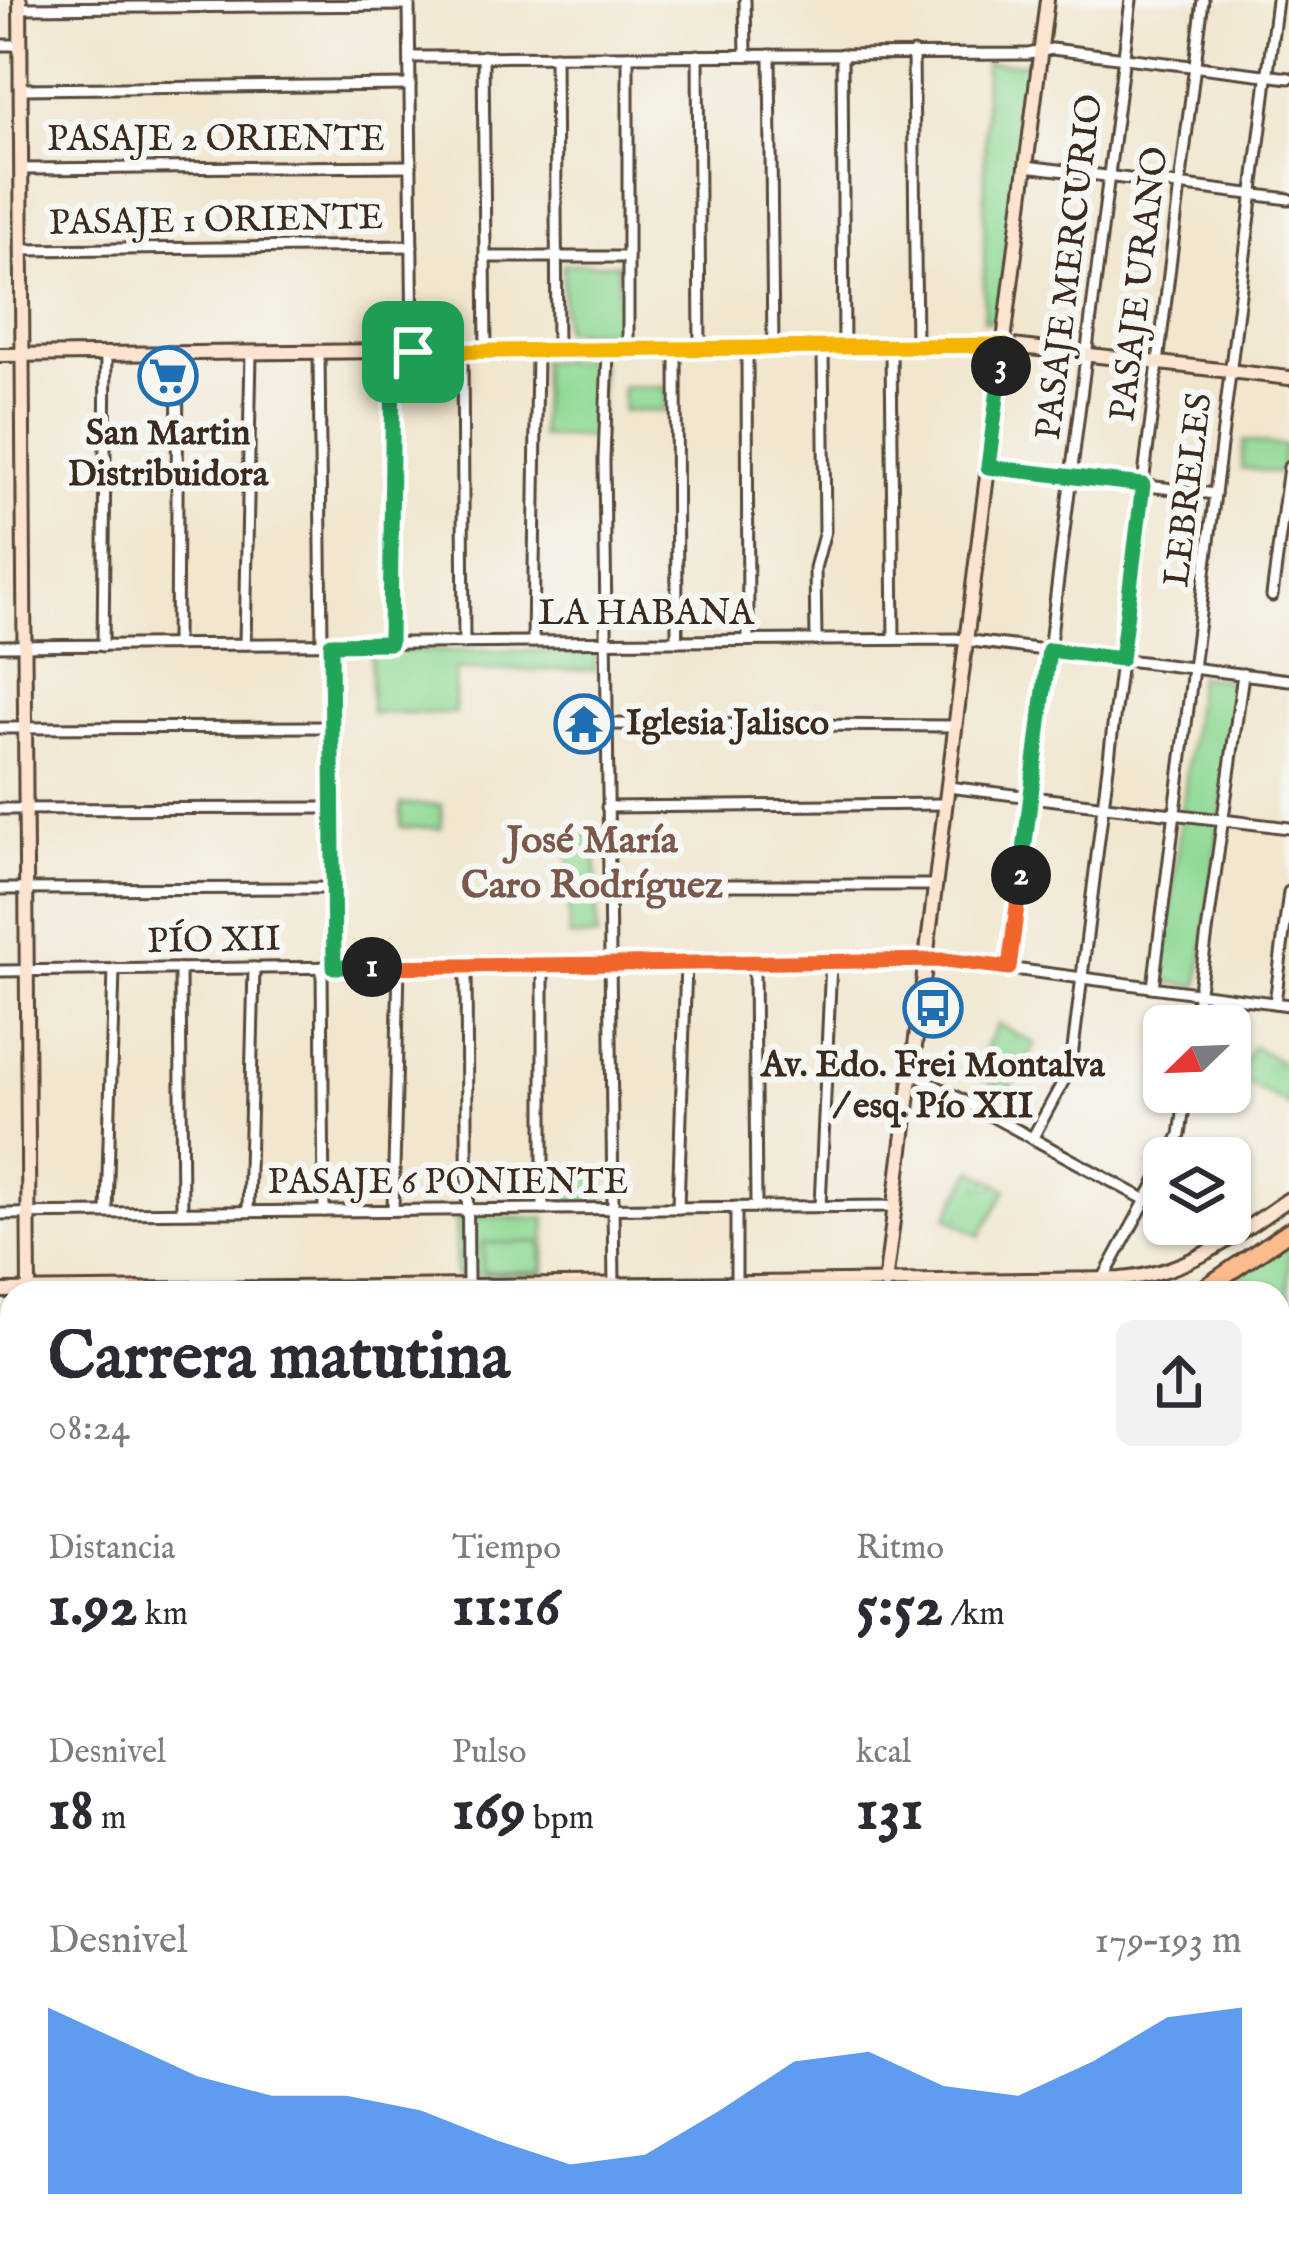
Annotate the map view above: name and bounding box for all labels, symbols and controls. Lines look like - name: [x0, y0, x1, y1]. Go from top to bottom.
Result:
- street label: PASAJE MERCURIO: [1026, 92, 1114, 442]
- street label: PASAJE 2 ORIENTE: [47, 117, 385, 163]
- street label: PASAJE URANO: [1100, 144, 1180, 424]
- street label: PASAJE 1 ORIENTE: [48, 195, 384, 247]
- pin: [362, 301, 464, 403]
- icon: arrive: [380, 319, 446, 385]
- pin: 3: [971, 336, 1031, 396]
- supermarket icon: San Martin Distribuidora: [137, 345, 199, 407]
- text: 3: [995, 345, 1007, 387]
- street label: LEBRELES: [1154, 390, 1224, 590]
- place label: San Martin Distribuidora: [68, 411, 270, 498]
- street label: LA HABANA: [538, 591, 756, 637]
- temple icon: Iglesia Jalisco: [553, 693, 615, 755]
- place label: Iglesia Jalisco: [626, 701, 829, 747]
- district label: José María Caro Rodríguez: [461, 817, 723, 911]
- pin: 2: [991, 845, 1051, 905]
- text: 2: [1013, 854, 1029, 896]
- street label: PÍO XII: [147, 917, 281, 965]
- pin: 1: [342, 937, 402, 997]
- text: 1: [366, 946, 378, 988]
- bus stop icon: Av. Edo. Frei Montalva / esq. Pío XII: [902, 977, 964, 1039]
- north arrow: [1143, 1005, 1251, 1113]
- map controls: [1143, 1005, 1251, 1245]
- place label: Av. Edo. Frei Montalva / esq. Pío XII: [759, 1043, 1106, 1130]
- button: layers: [1143, 1137, 1251, 1245]
- street label: PASAJE 6 PONIENTE: [268, 1160, 628, 1206]
- text: Carrera matutina: [48, 1317, 510, 1401]
- button: share: [1116, 1320, 1242, 1446]
- text: 08:24: [48, 1404, 130, 1453]
- text: Distancia: [48, 1528, 175, 1570]
- text: Tiempo: [452, 1528, 561, 1570]
- text: Ritmo: [856, 1528, 944, 1570]
- text: 1.92: [48, 1570, 138, 1646]
- text: 11:16: [452, 1570, 560, 1646]
- text: 5:52: [856, 1570, 943, 1646]
- text: km: [138, 1594, 188, 1636]
- text: /km: [943, 1594, 1005, 1636]
- text: Desnivel: [48, 1732, 166, 1774]
- text: Pulso: [452, 1732, 527, 1774]
- text: kcal: [856, 1732, 911, 1774]
- text: 18: [48, 1774, 94, 1850]
- text: 169: [452, 1774, 526, 1850]
- text: 131: [856, 1774, 923, 1850]
- text: m: [94, 1798, 127, 1840]
- text: bpm: [526, 1798, 594, 1840]
- text: Desnivel: [48, 1917, 188, 1966]
- text: 179–193 m: [1094, 1917, 1242, 1966]

